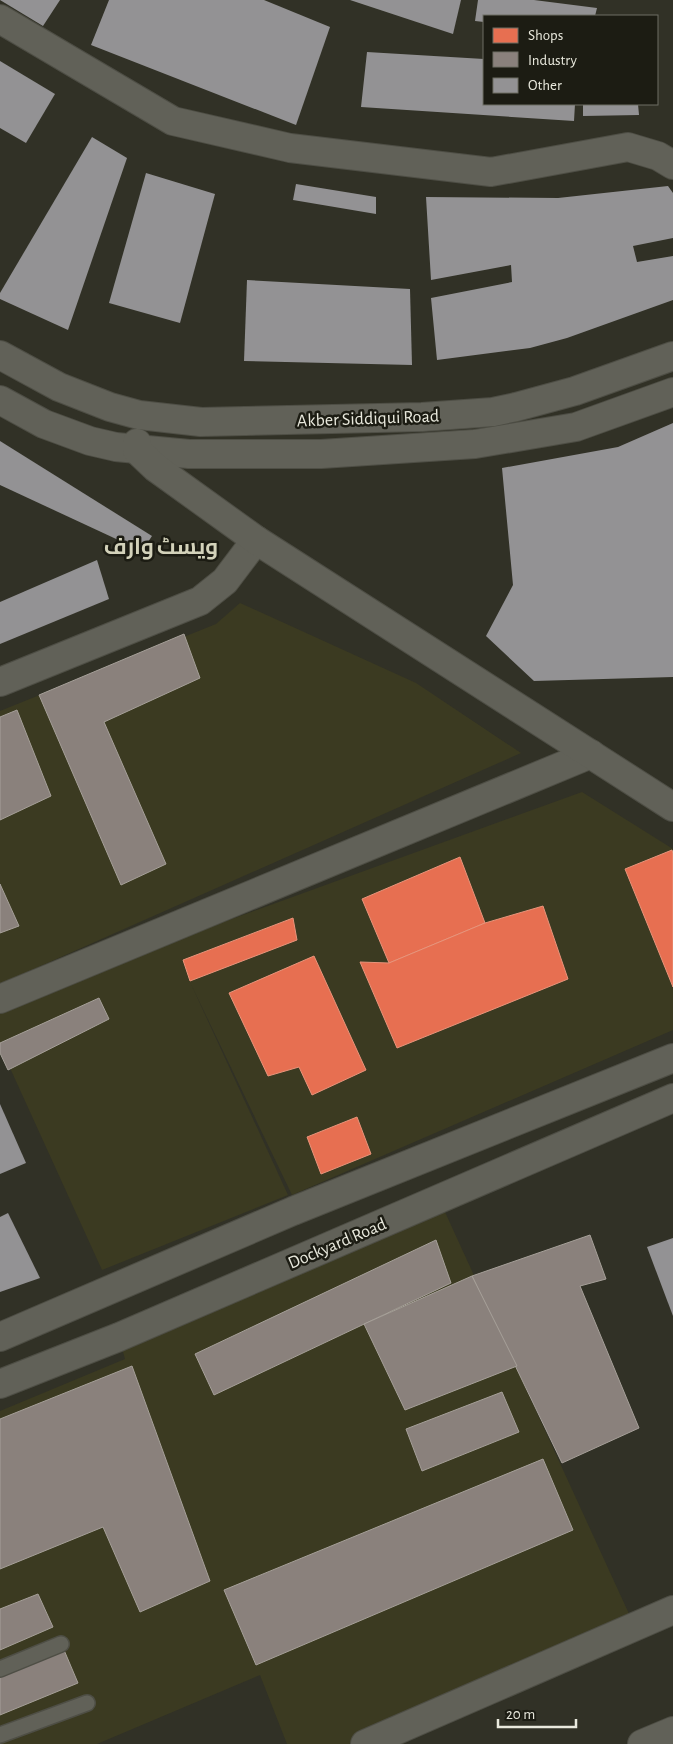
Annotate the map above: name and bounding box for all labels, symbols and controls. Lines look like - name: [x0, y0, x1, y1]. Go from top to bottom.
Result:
- legend: [483, 15, 658, 105]
- text: Shops: [528, 28, 563, 43]
- text: Industry: [528, 53, 577, 68]
- text: Other: [528, 78, 562, 93]
- street label: Akber Siddiqui Road: [297, 408, 439, 430]
- district label: ویسٹ وارف: [104, 536, 218, 560]
- street label: Dockyard Road: [286, 1215, 389, 1273]
- scale bar: [498, 1696, 576, 1728]
- text: 20 m: [506, 1707, 535, 1722]

